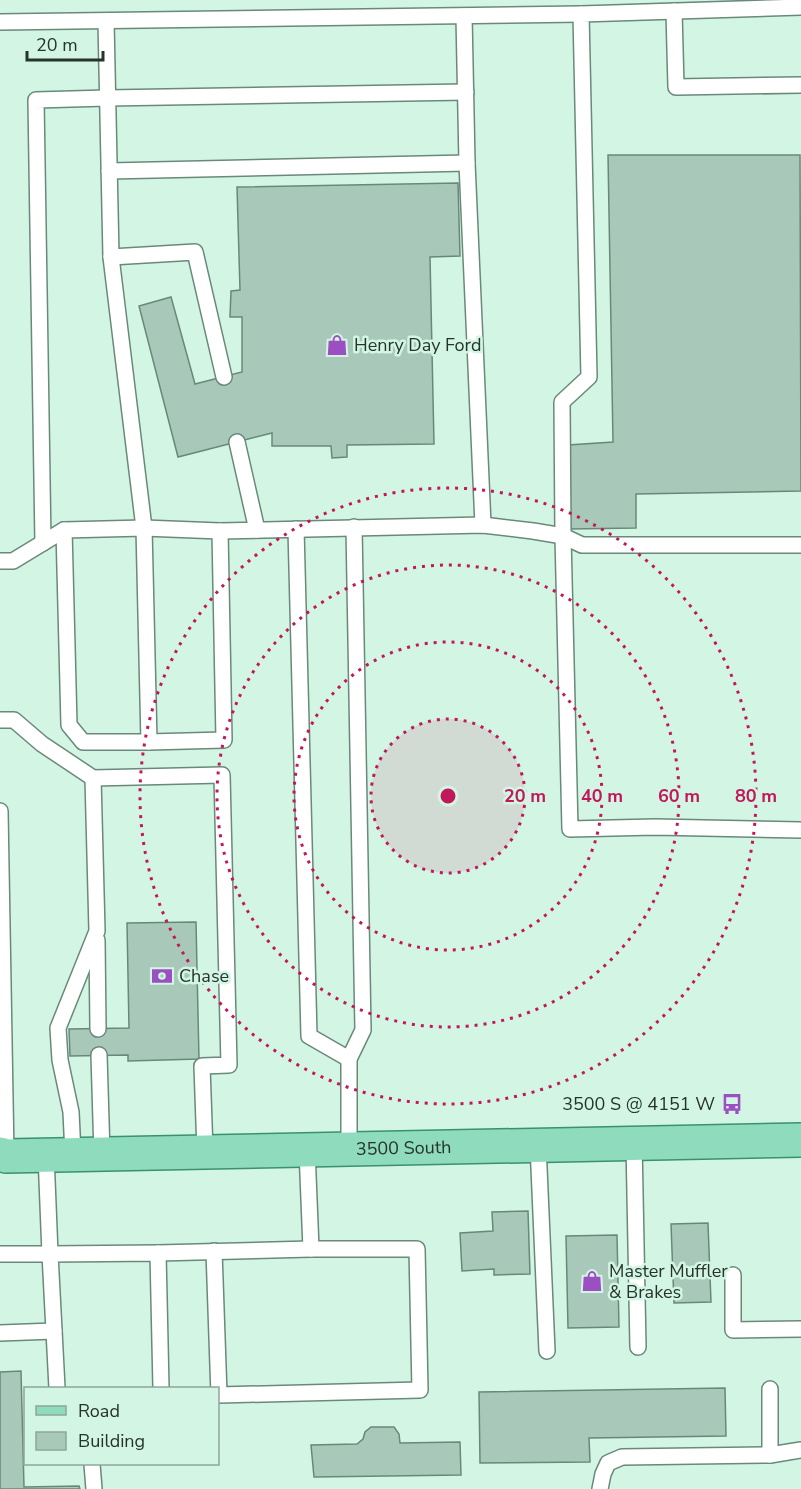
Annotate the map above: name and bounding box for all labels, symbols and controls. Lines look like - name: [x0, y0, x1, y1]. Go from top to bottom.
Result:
- scale bar: [27, 24, 104, 62]
- text: 20 m: [36, 33, 78, 57]
- shop icon: Henry Day Ford: [325, 333, 349, 357]
- place label: Henry Day Ford: [354, 333, 481, 357]
- text: 20 m: [504, 784, 546, 808]
- text: 40 m: [581, 784, 623, 808]
- text: 60 m: [658, 784, 700, 808]
- text: 80 m: [735, 784, 777, 808]
- centre of rings: [438, 786, 458, 806]
- bank icon: Chase: [150, 964, 174, 988]
- place label: Chase: [179, 964, 229, 988]
- place label: 3500 S @ 4151 W: [562, 1092, 715, 1116]
- bus stop icon: 3500 S @ 4151 W: [720, 1092, 744, 1116]
- street label: 3500 South: [356, 1135, 452, 1161]
- place label: Master Muffler & Brakes: [609, 1259, 728, 1304]
- shop icon: Master Muffler & Brakes: [580, 1269, 604, 1293]
- legend: [24, 1387, 219, 1465]
- text: Road: [78, 1399, 120, 1423]
- text: Building: [78, 1429, 145, 1453]

